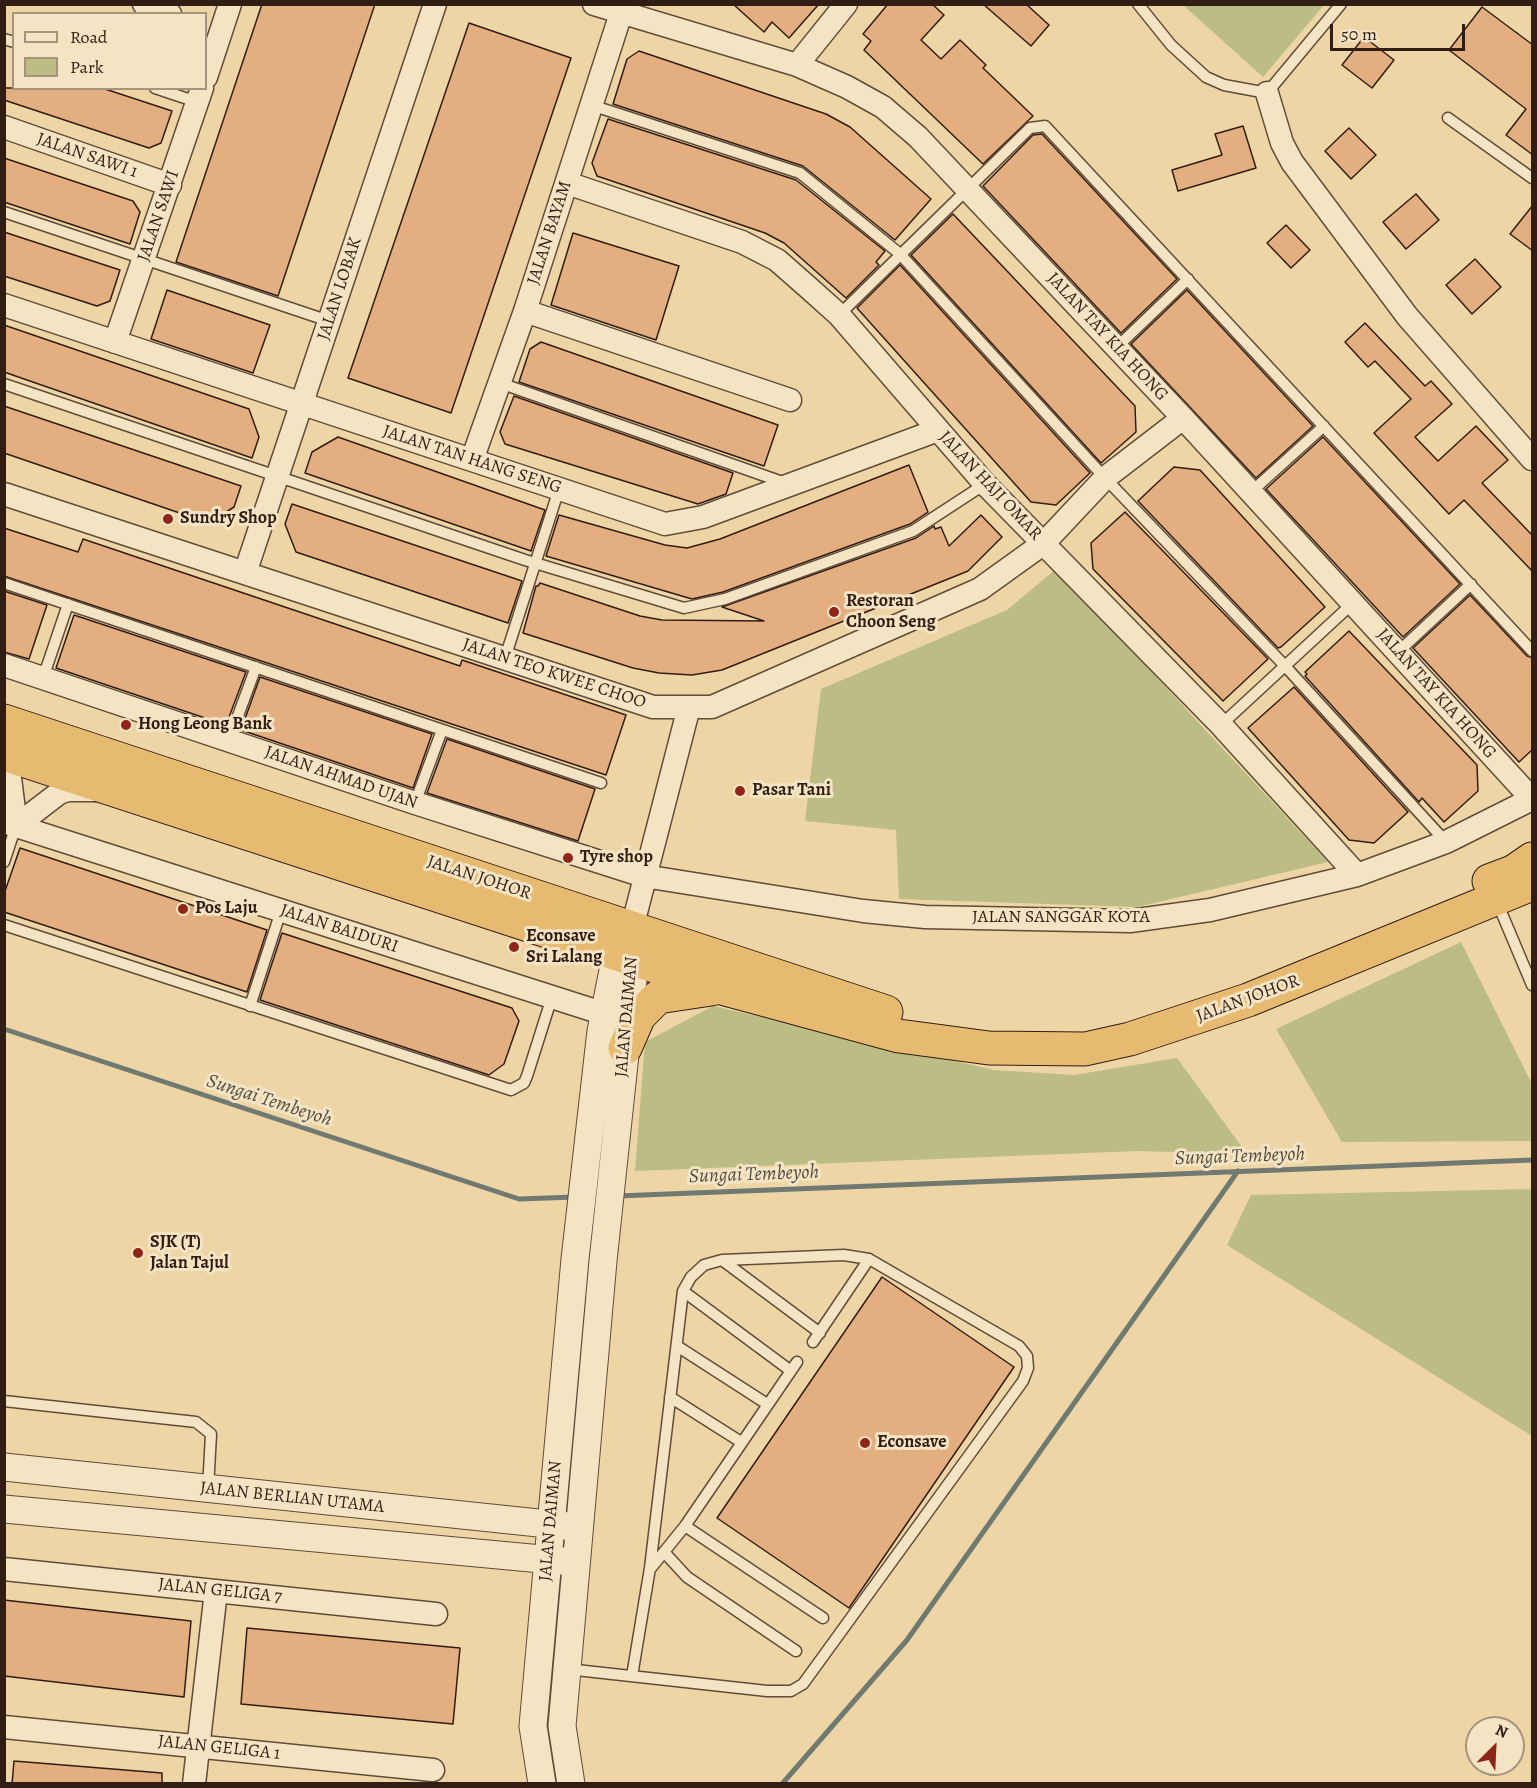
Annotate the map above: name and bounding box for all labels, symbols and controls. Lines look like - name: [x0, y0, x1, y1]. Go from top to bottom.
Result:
- legend: [12, 12, 207, 90]
- scale bar: [1333, 12, 1468, 50]
- text: 50 m: [1341, 22, 1377, 46]
- text: Road: [70, 25, 107, 49]
- text: Park: [70, 55, 104, 79]
- street label: JALAN SAWI 1: [34, 129, 140, 183]
- street label: JALAN SAWI: [133, 167, 185, 265]
- street label: JALAN BAYAM: [523, 178, 577, 288]
- street label: JALAN LOBAK: [313, 235, 367, 343]
- street label: JALAN TAY KIA HONG: [1042, 268, 1172, 406]
- street label: JALAN TAN HANG SENG: [380, 421, 564, 499]
- street label: JALAN HAJI OMAR: [934, 427, 1046, 545]
- place label: Sundry Shop: [180, 508, 277, 530]
- marker: Sundry Shop: [161, 512, 175, 526]
- place label: Restoran Choon Seng: [846, 591, 936, 634]
- marker: Restoran Choon Seng: [827, 605, 841, 619]
- street label: JALAN TAY KIA HONG: [1372, 624, 1500, 764]
- street label: JALAN TEO KWEE CHOO: [460, 634, 648, 714]
- place label: Hong Leong Bank: [138, 714, 272, 736]
- marker: Hong Leong Bank: [119, 718, 133, 732]
- street label: JALAN AHMAD UJAN: [262, 742, 420, 814]
- place label: Pasar Tani: [752, 780, 831, 802]
- marker: Pasar Tani: [733, 784, 747, 798]
- place label: Tyre shop: [580, 847, 653, 869]
- street label: JALAN JOHOR: [424, 851, 534, 905]
- marker: Tyre shop: [561, 851, 575, 865]
- place label: Pos Laju: [195, 898, 258, 920]
- street label: JALAN BAIDURI: [277, 900, 401, 958]
- marker: Pos Laju: [176, 902, 190, 916]
- street label: JALAN SANGGAR KOTA: [972, 907, 1150, 929]
- place label: Econsave Sri Lalang: [526, 926, 602, 968]
- marker: Econsave Sri Lalang: [507, 940, 521, 954]
- street label: JALAN DAIMAN: [611, 956, 643, 1078]
- street label: JALAN JOHOR: [1193, 970, 1303, 1028]
- water label: Sungai Tembeyoh: [203, 1069, 335, 1133]
- water label: Sungai Tembeyoh: [1174, 1143, 1306, 1171]
- water label: Sungai Tembeyoh: [688, 1161, 820, 1189]
- place label: SJK (T) Jalan Tajul: [150, 1232, 229, 1274]
- marker: SJK (T) Jalan Tajul: [131, 1246, 145, 1260]
- place label: Econsave: [877, 1432, 947, 1454]
- marker: Econsave: [858, 1436, 872, 1450]
- street label: JALAN DAIMAN: [535, 1460, 567, 1582]
- street label: JALAN BERLIAN UTAMA: [199, 1478, 385, 1518]
- street label: JALAN GELIGA 7: [157, 1574, 283, 1608]
- north arrow: [1465, 1716, 1525, 1776]
- text: N: [1492, 1719, 1511, 1744]
- street label: JALAN GELIGA 1: [157, 1731, 281, 1765]

